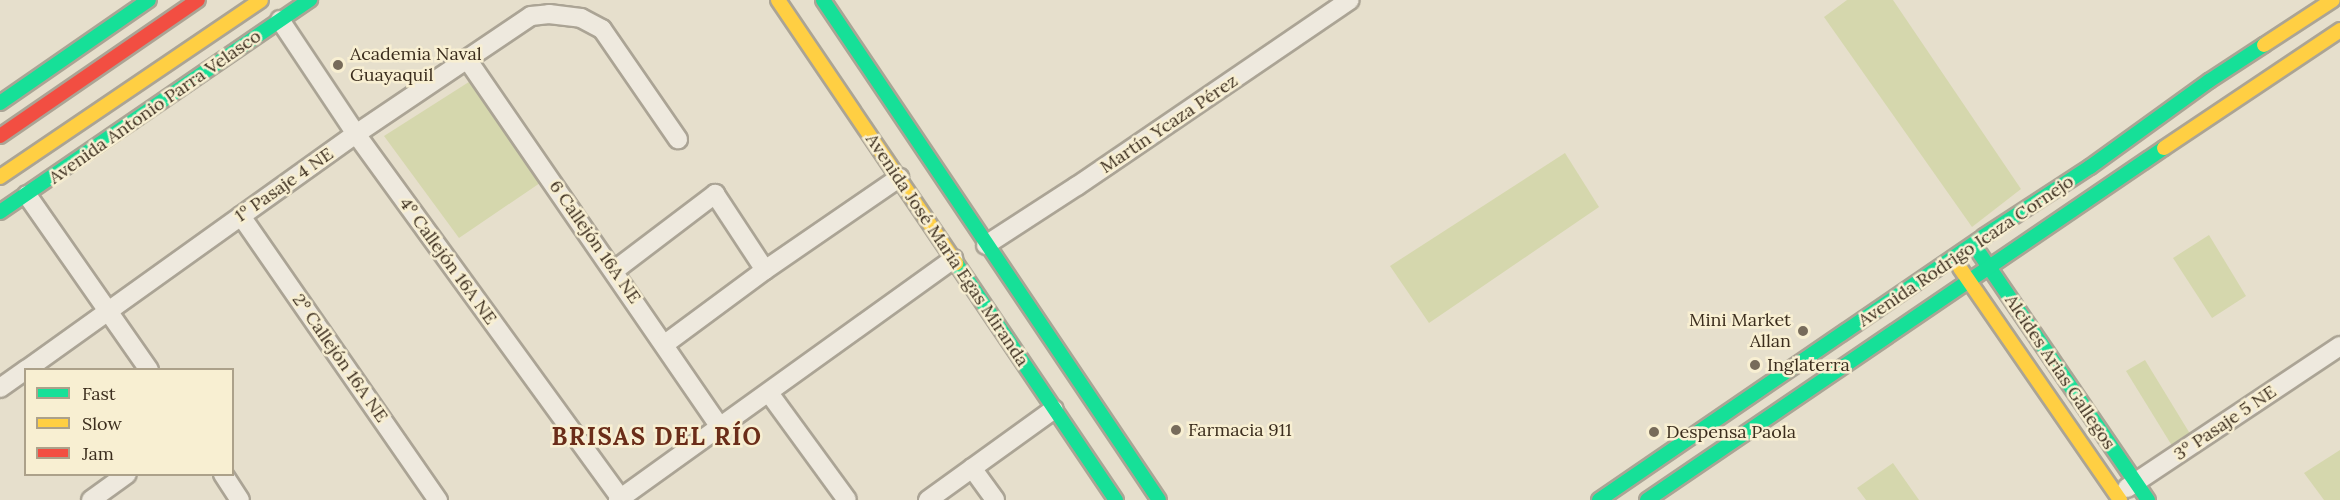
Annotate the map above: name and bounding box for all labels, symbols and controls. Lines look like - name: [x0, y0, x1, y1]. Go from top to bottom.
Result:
- street label: Avenida Antonio Parra Velasco: [45, 25, 265, 189]
- place label: Academia Naval Guayaquil: [350, 44, 482, 86]
- marker: Academia Naval Guayaquil: [331, 58, 345, 72]
- street label: Martín Ycaza Pérez: [1096, 70, 1242, 178]
- street label: Avenida José María Egas Miranda: [861, 130, 1033, 370]
- street label: 1º Pasaje 4 NE: [231, 143, 337, 227]
- street label: Avenida Rodrigo Icaza Cornejo: [1854, 171, 2078, 331]
- street label: 6 Callejón 16A NE: [544, 176, 646, 308]
- street label: 4° Callejón 16A NE: [395, 193, 501, 329]
- street label: 2° Callejón 16A NE: [288, 290, 392, 426]
- street label: Alcides Arias Gallegos: [2000, 290, 2120, 454]
- place label: Mini Market Allan: [1689, 310, 1791, 352]
- marker: Mini Market Allan: [1796, 324, 1810, 338]
- place label: Inglaterra: [1767, 354, 1850, 376]
- marker: Inglaterra: [1748, 358, 1762, 372]
- legend: [24, 368, 234, 476]
- street label: 3º Pasaje 5 NE: [2170, 381, 2280, 465]
- text: Fast: [82, 382, 116, 405]
- text: Slow: [82, 412, 122, 435]
- place label: Farmacia 911: [1188, 419, 1292, 441]
- place label: Despensa Paola: [1666, 421, 1796, 443]
- district label: BRISAS DEL RÍO: [552, 423, 762, 451]
- marker: Farmacia 911: [1169, 423, 1183, 437]
- marker: Despensa Paola: [1647, 425, 1661, 439]
- text: Jam: [82, 442, 114, 465]

